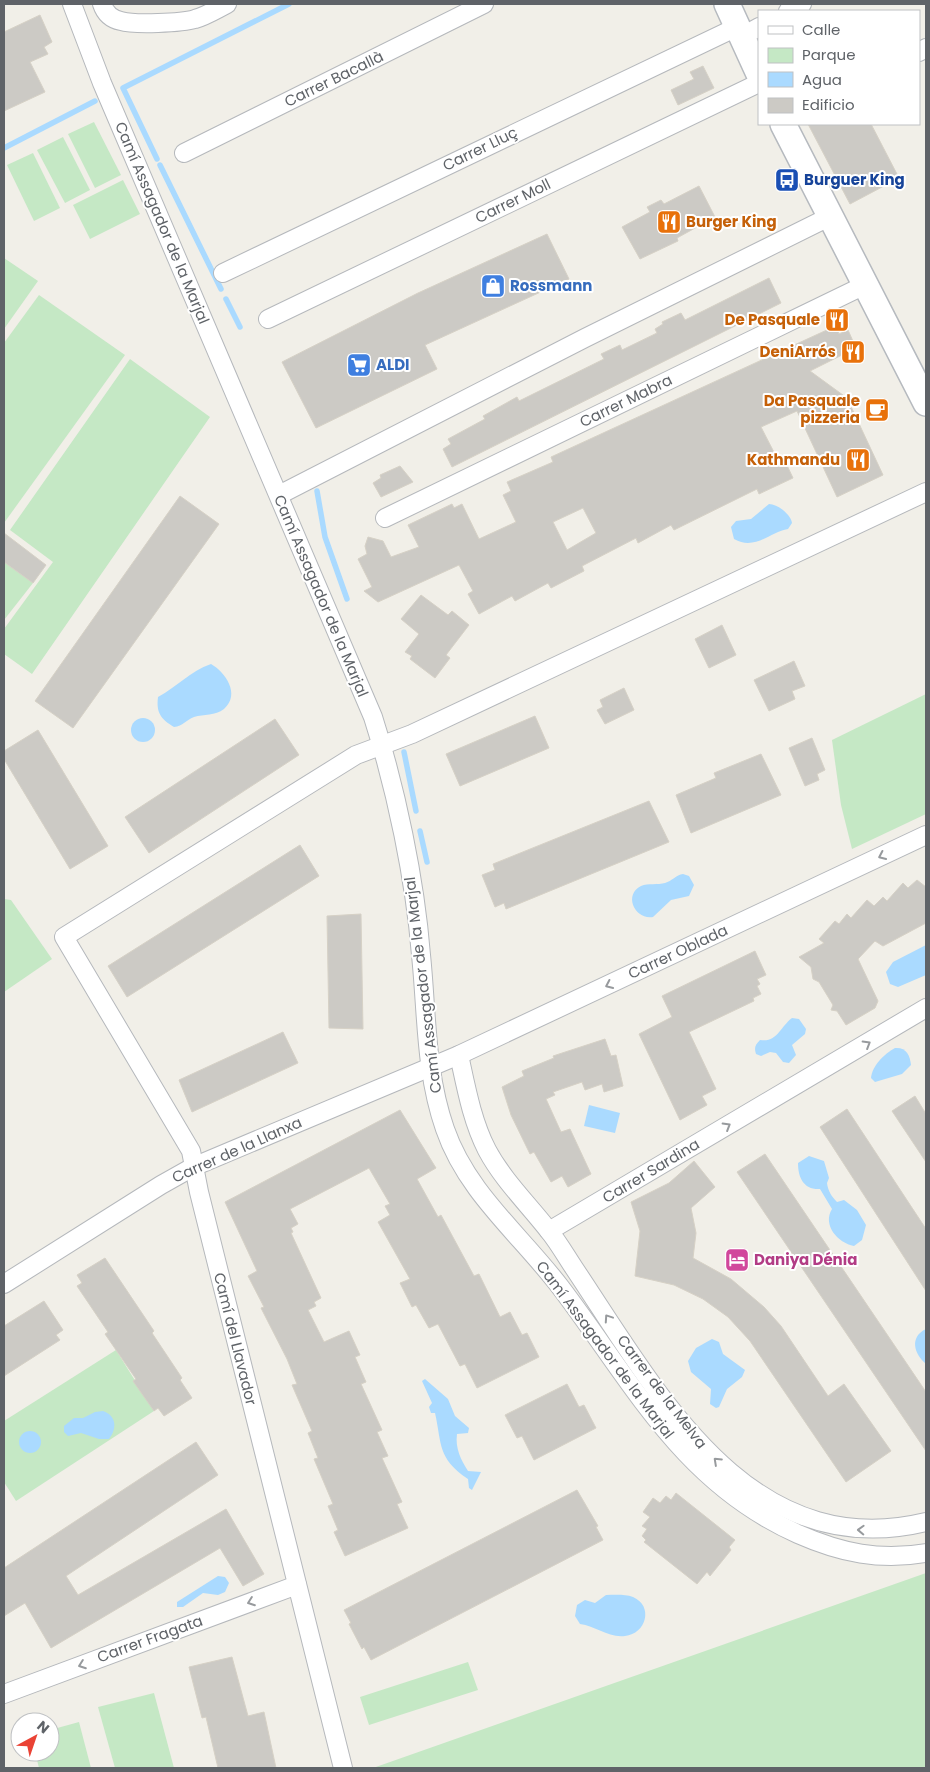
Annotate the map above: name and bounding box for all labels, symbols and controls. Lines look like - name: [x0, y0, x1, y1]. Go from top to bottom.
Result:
- legend: [758, 10, 920, 125]
- text: Calle: [802, 19, 840, 40]
- text: Parque: [802, 44, 855, 65]
- street label: Carrer Bacallà: [281, 45, 387, 112]
- text: Agua: [802, 69, 842, 90]
- text: Edificio: [802, 94, 855, 115]
- street label: Camí Assagador de la Marjal: [110, 118, 215, 327]
- street label: Carrer Lluç: [439, 121, 521, 176]
- bus stop icon: Burguer King: [774, 167, 800, 193]
- place label: Burguer King: [804, 169, 905, 190]
- street label: Carrer Moll: [471, 173, 554, 228]
- restaurant icon: Burger King: [656, 209, 682, 235]
- place label: Burger King: [686, 211, 777, 232]
- shop icon: Rossmann: [480, 273, 506, 299]
- place label: Rossmann: [510, 275, 592, 296]
- restaurant icon: De Pasquale: [824, 307, 850, 333]
- place label: De Pasquale: [725, 309, 820, 330]
- restaurant icon: DeniArrós: [840, 339, 866, 365]
- place label: DeniArrós: [759, 341, 836, 362]
- supermarket icon: ALDI: [346, 352, 372, 378]
- place label: ALDI: [376, 354, 410, 375]
- street label: Carrer Mabra: [576, 369, 676, 432]
- place label: Da Pasquale pizzeria: [764, 390, 860, 428]
- cafe icon: Da Pasquale pizzeria: [864, 397, 890, 423]
- restaurant icon: Kathmandu: [845, 447, 871, 473]
- place label: Kathmandu: [747, 449, 840, 470]
- street label: Camí Assagador de la Marjal: [269, 491, 374, 700]
- one-way arrow: [878, 849, 887, 860]
- street label: Camí Assagador de la Marjal: [399, 876, 446, 1094]
- street label: Carrer Oblada: [624, 919, 731, 984]
- one-way arrow: [605, 979, 614, 989]
- one-way arrow: [861, 1040, 870, 1050]
- street label: Carrer de la Llanxa: [168, 1111, 305, 1188]
- one-way arrow: [721, 1123, 730, 1133]
- street label: Carrer Sardina: [598, 1133, 703, 1208]
- hotel icon: Daniya Dénia: [724, 1247, 750, 1273]
- place label: Daniya Dénia: [754, 1249, 857, 1270]
- street label: Camí Assagador de la Marjal: [531, 1256, 679, 1443]
- street label: Camí del Llavador: [209, 1270, 262, 1408]
- one-way arrow: [605, 1315, 614, 1324]
- street label: Carrer de la Melva: [613, 1330, 712, 1453]
- one-way arrow: [713, 1458, 722, 1467]
- one-way arrow: [857, 1525, 864, 1535]
- one-way arrow: [247, 1596, 256, 1606]
- street label: Carrer Fragata: [94, 1610, 206, 1667]
- one-way arrow: [78, 1659, 87, 1669]
- north arrow: [10, 1712, 60, 1762]
- text: N: [33, 1716, 54, 1738]

